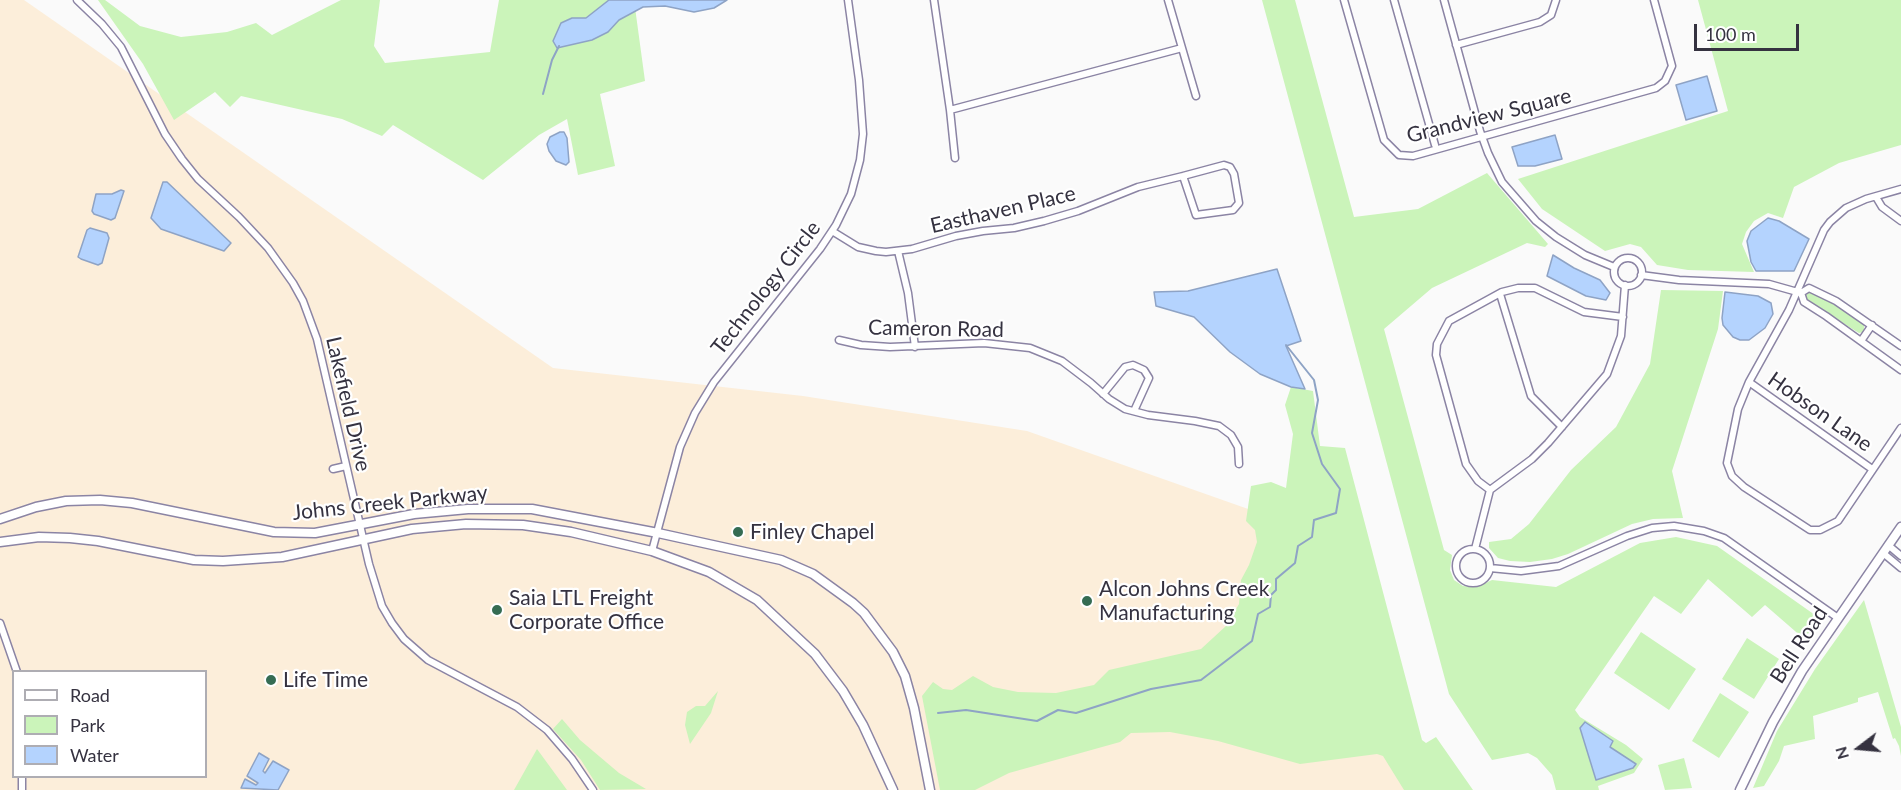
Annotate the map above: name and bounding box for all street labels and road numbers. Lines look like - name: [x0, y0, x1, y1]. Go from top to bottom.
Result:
- street label: Grandview Square: [1404, 83, 1574, 149]
- street label: Easthaven Place: [928, 181, 1078, 239]
- street label: Technology Circle: [706, 216, 826, 360]
- street label: Cameron Road: [868, 315, 1004, 343]
- street label: Lakefield Drive: [320, 334, 376, 474]
- street label: Hobson Lane: [1763, 367, 1877, 457]
- street label: Johns Creek Parkway: [291, 480, 489, 526]
- street label: Bell Road: [1765, 602, 1833, 688]

